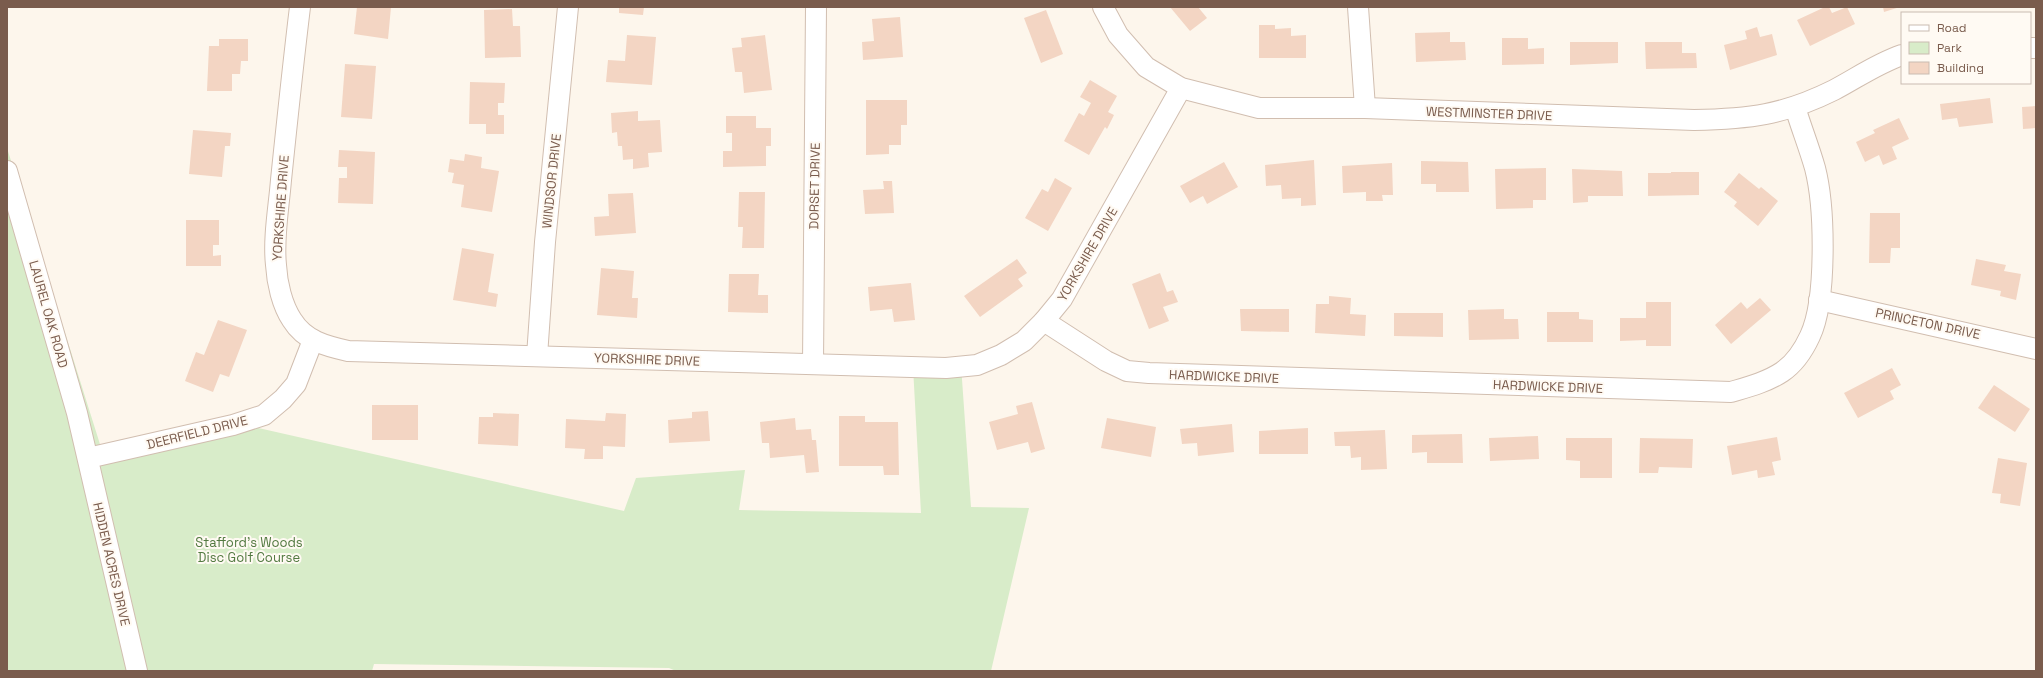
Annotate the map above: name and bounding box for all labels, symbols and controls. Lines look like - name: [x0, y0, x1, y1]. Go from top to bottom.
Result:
- legend: [1901, 12, 2031, 84]
- text: Road: [1937, 20, 1966, 36]
- text: Park: [1937, 40, 1962, 56]
- text: Building: [1937, 60, 1984, 76]
- street label: WESTMINSTER DRIVE: [1426, 103, 1552, 124]
- street label: WINDSOR DRIVE: [538, 133, 565, 229]
- street label: DORSET DRIVE: [805, 142, 824, 230]
- street label: YORKSHIRE DRIVE: [268, 154, 293, 262]
- street label: YORKSHIRE DRIVE: [1054, 204, 1121, 305]
- street label: LAUREL OAK ROAD: [25, 258, 72, 370]
- street label: PRINCETON DRIVE: [1874, 304, 1982, 343]
- street label: YORKSHIRE DRIVE: [594, 349, 700, 370]
- street label: HARDWICKE DRIVE: [1169, 366, 1279, 387]
- street label: HARDWICKE DRIVE: [1493, 376, 1603, 397]
- street label: DEERFIELD DRIVE: [145, 412, 249, 453]
- street label: HIDDEN ACRES DRIVE: [89, 501, 134, 628]
- park label: Stafford's Woods Disc Golf Course: [195, 534, 303, 566]

